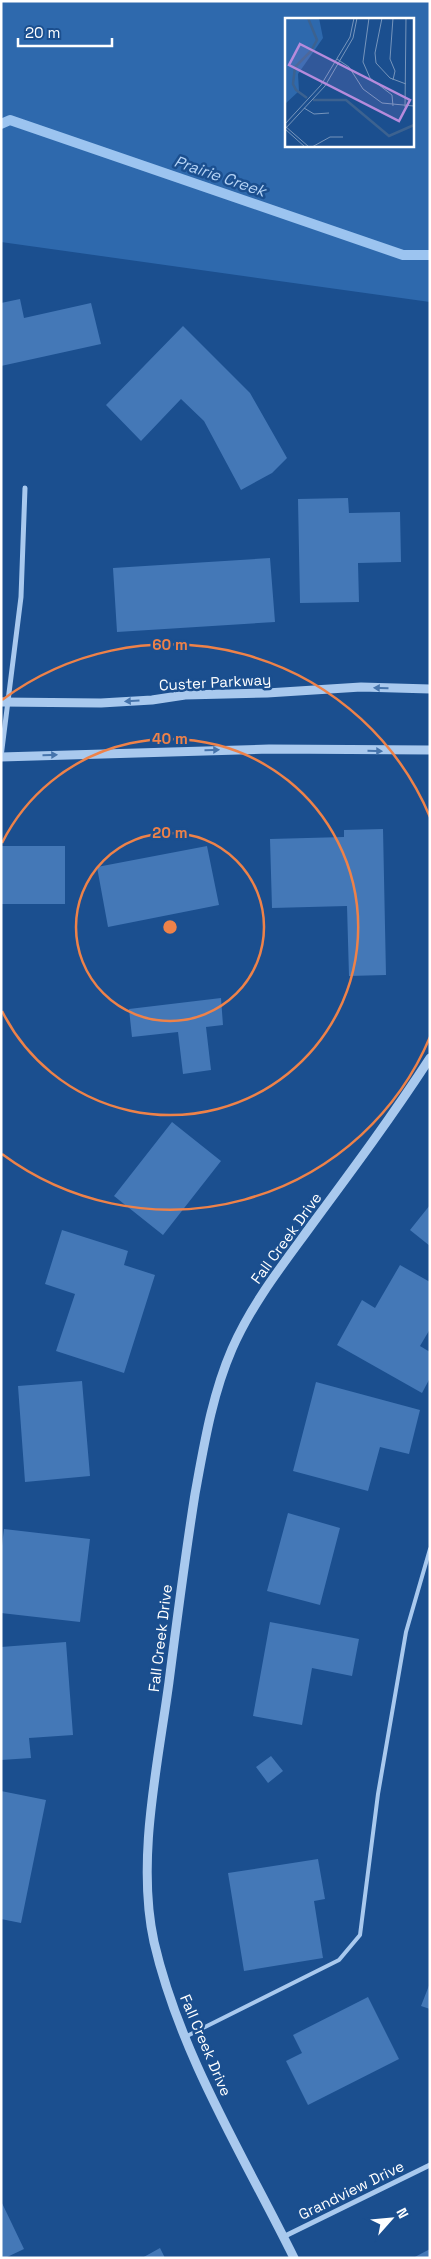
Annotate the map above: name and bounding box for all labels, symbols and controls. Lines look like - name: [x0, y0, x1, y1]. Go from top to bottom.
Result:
- scale bar: [18, 15, 111, 47]
- inset map: [285, 18, 414, 146]
- text: 20 m: [25, 23, 60, 42]
- water label: Prairie Creek: [171, 151, 271, 202]
- text: 60 m: [152, 635, 188, 654]
- street label: Custer Parkway: [158, 670, 272, 694]
- one-way arrow: [373, 684, 389, 692]
- one-way arrow: [123, 697, 139, 705]
- text: 40 m: [152, 729, 188, 748]
- one-way arrow: [205, 746, 221, 754]
- one-way arrow: [367, 747, 383, 755]
- one-way arrow: [42, 751, 58, 759]
- text: 20 m: [152, 823, 188, 842]
- centre of rings: [161, 918, 179, 936]
- street label: Fall Creek Drive: [246, 1188, 326, 1287]
- street label: Fall Creek Drive: [144, 1583, 176, 1693]
- street label: Fall Creek Drive: [176, 1991, 236, 2099]
- street label: Grandview Drive: [295, 2156, 407, 2224]
- north arrow: [366, 2194, 416, 2244]
- text: N: [392, 2205, 413, 2221]

